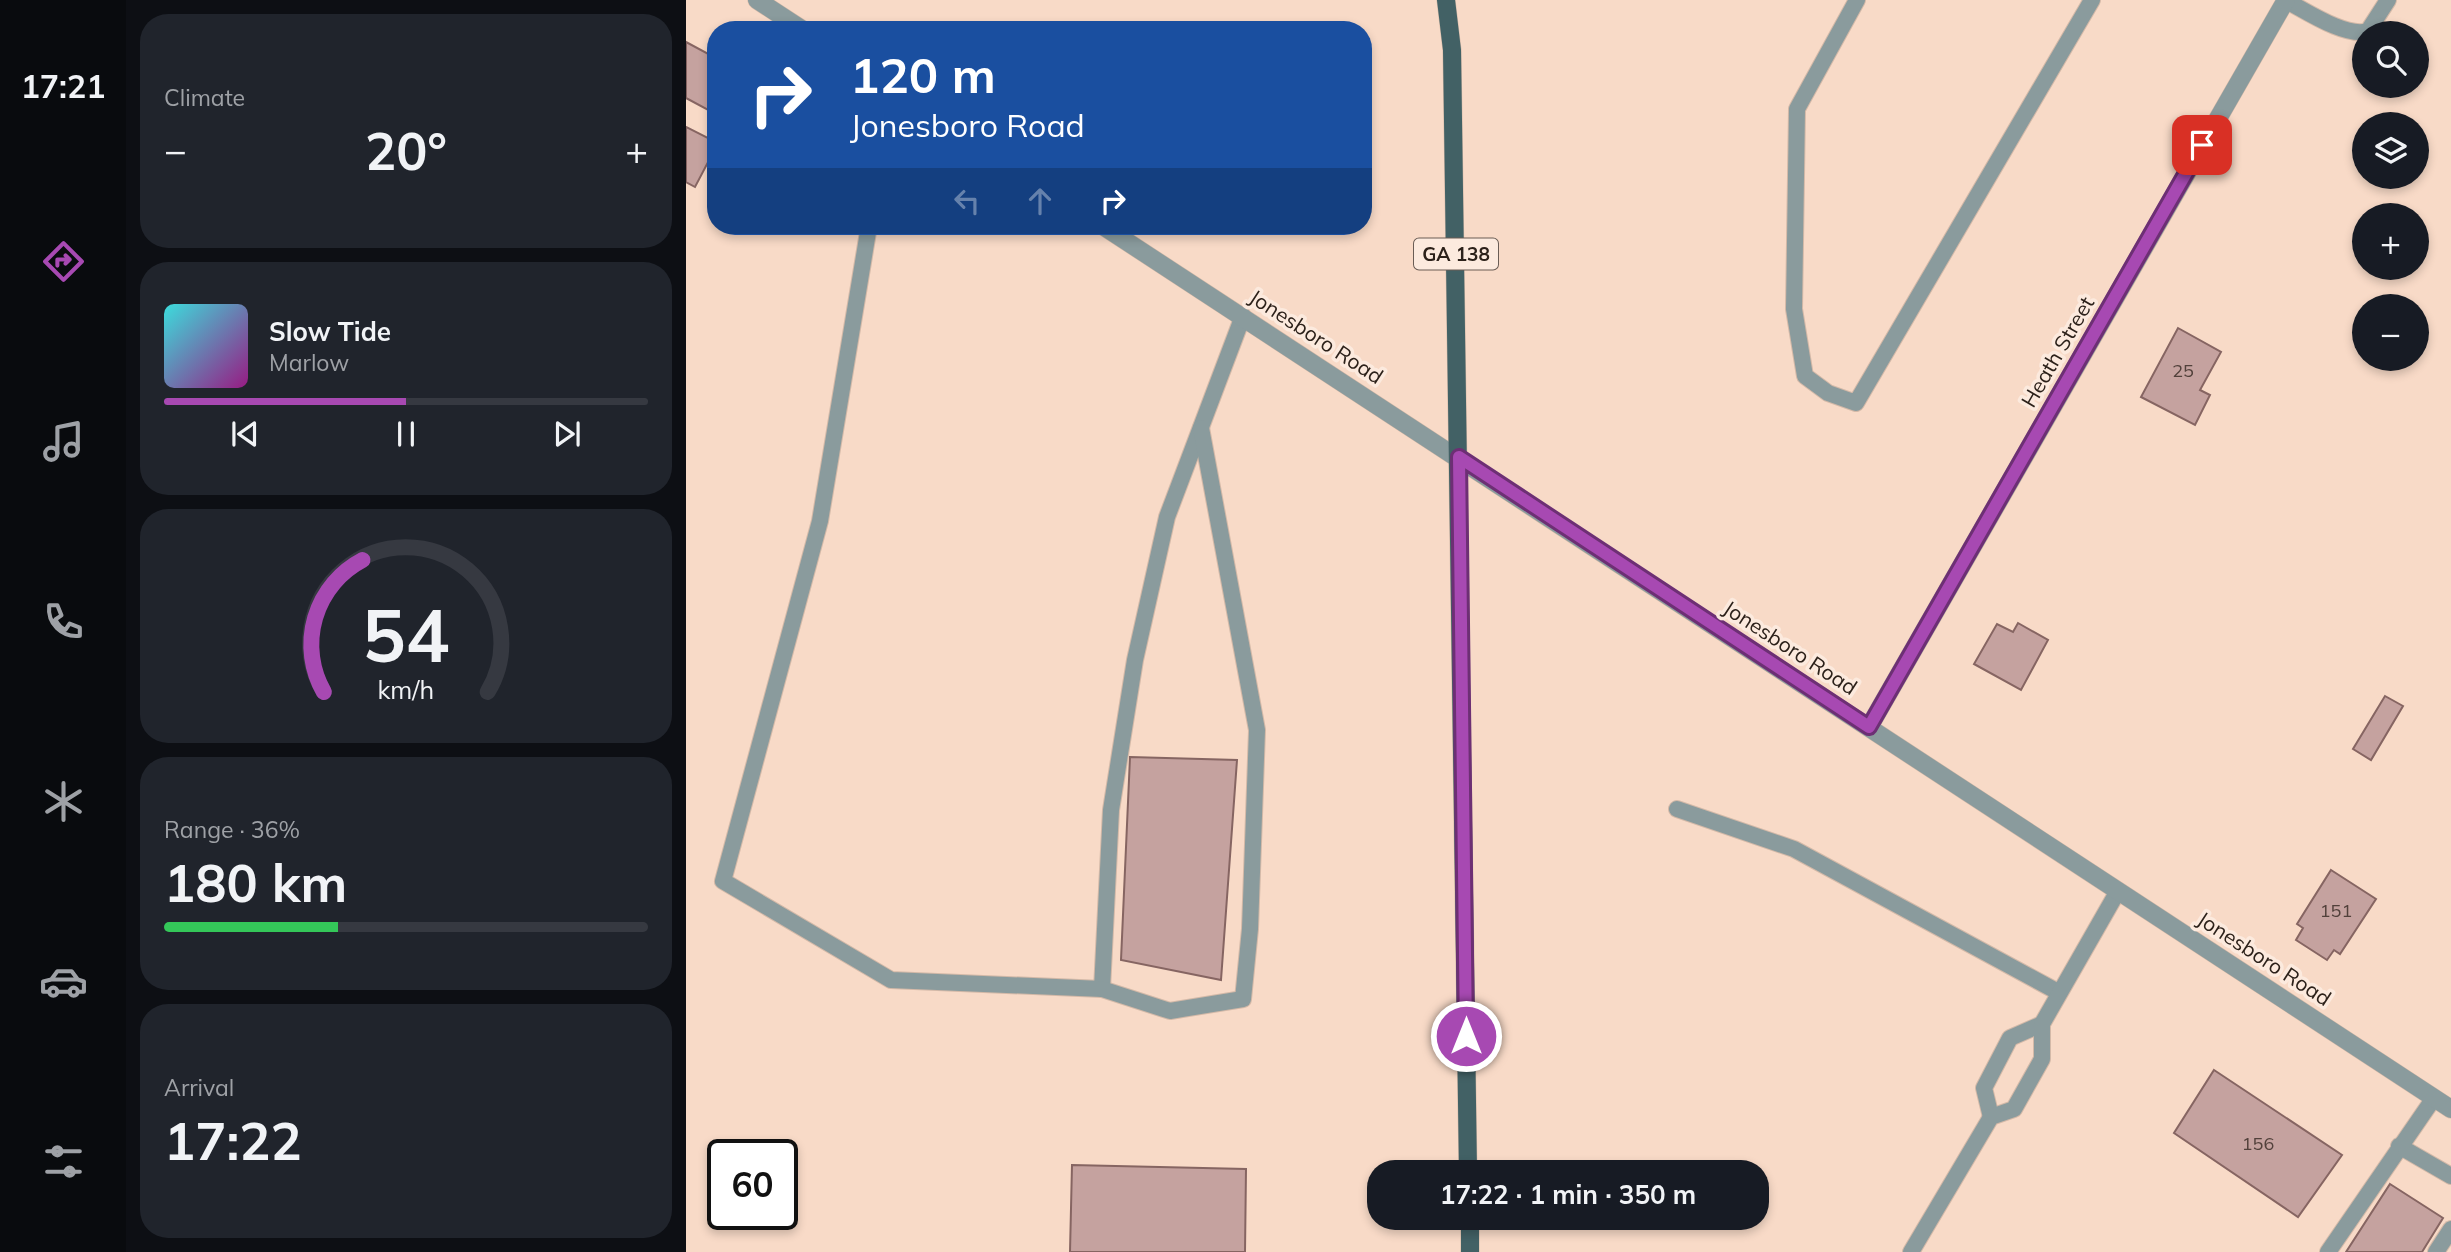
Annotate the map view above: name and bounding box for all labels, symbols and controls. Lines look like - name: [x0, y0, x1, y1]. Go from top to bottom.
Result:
- map controls: [2352, 21, 2429, 371]
- button: search: [2352, 21, 2429, 98]
- text: 120 m: [850, 44, 996, 105]
- icon: right: [735, 49, 826, 140]
- text: 17:21: [21, 66, 105, 106]
- text: Climate: [164, 83, 245, 112]
- text: Jonesboro Road: [850, 105, 1085, 145]
- button: layers: [2352, 112, 2429, 189]
- pin: [2172, 115, 2232, 175]
- text: 20°: [365, 118, 447, 183]
- text: −: [164, 126, 187, 174]
- text: +: [625, 126, 648, 174]
- icon: arrive: [2183, 126, 2221, 164]
- icon: left: [948, 182, 986, 220]
- icon: ahead: [1021, 182, 1059, 220]
- icon: right: [1094, 182, 1132, 220]
- button: +: [2352, 203, 2429, 280]
- icon: directions: [39, 237, 88, 286]
- road number: GA 138: [1414, 238, 1498, 270]
- street label: Jonesboro Road: [1245, 283, 1388, 389]
- street label: Heath Street: [2015, 292, 2099, 411]
- button: −: [2352, 294, 2429, 371]
- text: Slow Tide: [269, 315, 391, 348]
- text: Marlow: [269, 348, 349, 377]
- house number: 25: [2172, 359, 2194, 382]
- icon: previous: [226, 415, 264, 453]
- icon: pause: [387, 415, 425, 453]
- icon: next: [548, 415, 586, 453]
- icon: music: [39, 417, 88, 466]
- text: 54: [362, 589, 450, 680]
- street label: Jonesboro Road: [1719, 594, 1862, 700]
- icon: phone: [39, 597, 88, 646]
- text: km/h: [378, 674, 434, 705]
- icon: climate: [39, 777, 88, 826]
- text: Range · 36%: [164, 815, 300, 844]
- text: 180 km: [164, 850, 347, 915]
- house number: 151: [2320, 899, 2352, 922]
- street label: Jonesboro Road: [2193, 905, 2336, 1011]
- icon: car: [39, 957, 88, 1006]
- position arrow: [1429, 999, 1503, 1073]
- text: Arrival: [164, 1073, 234, 1102]
- text: 17:22: [164, 1108, 302, 1173]
- house number: 156: [2242, 1132, 2274, 1155]
- icon: filters: [39, 1137, 88, 1186]
- speed limit sign: 60: [707, 1139, 798, 1230]
- text: 17:22 · 1 min · 350 m: [1440, 1178, 1696, 1211]

